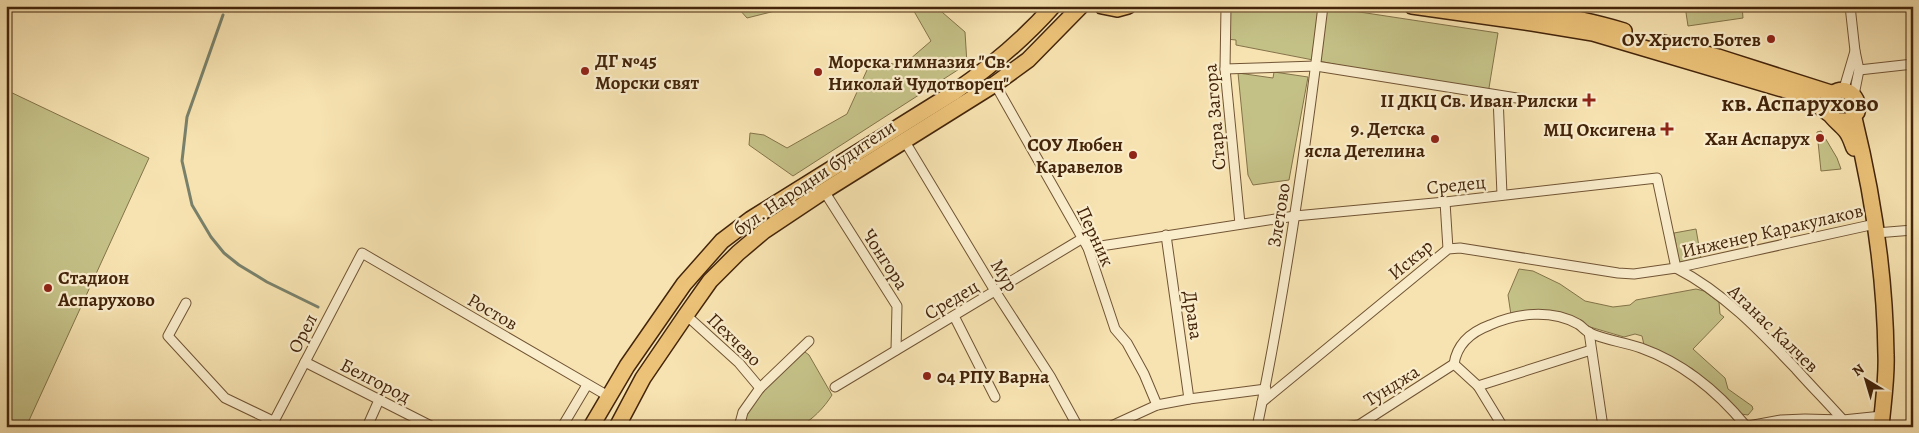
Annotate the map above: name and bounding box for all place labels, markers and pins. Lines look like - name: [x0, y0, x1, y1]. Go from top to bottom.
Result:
- place label: ОУ Христо Ботев: [1622, 27, 1761, 53]
- marker: ОУ Христо Ботев: [1765, 33, 1777, 45]
- place label: ДГ №45 Морски свят: [595, 48, 700, 96]
- place label: Морска гимназия "Св. Николай Чудотворец": [828, 49, 1011, 97]
- marker: ДГ №45 Морски свят: [579, 65, 591, 77]
- marker: Морска гимназия "Св. Николай Чудотворец": [812, 66, 824, 78]
- place label: II ДКЦ Св. Иван Рилски: [1380, 88, 1578, 114]
- marker: II ДКЦ Св. Иван Рилски: [1582, 93, 1596, 107]
- place label: 9. Детска ясла Детелина: [1305, 116, 1426, 164]
- place label: МЦ Оксигена: [1543, 117, 1657, 143]
- marker: МЦ Оксигена: [1660, 122, 1674, 136]
- place label: Хан Аспарух: [1705, 126, 1810, 152]
- place label: СОУ Любен Каравелов: [1027, 132, 1123, 180]
- marker: Хан Аспарух: [1814, 132, 1826, 144]
- marker: 9. Детска ясла Детелина: [1429, 133, 1441, 145]
- marker: СОУ Любен Каравелов: [1127, 149, 1139, 161]
- place label: Стадион Аспарухово: [57, 265, 155, 313]
- marker: Стадион Аспарухово: [42, 282, 54, 294]
- place label: 04 РПУ Варна: [937, 364, 1050, 390]
- marker: 04 РПУ Варна: [921, 370, 933, 382]

